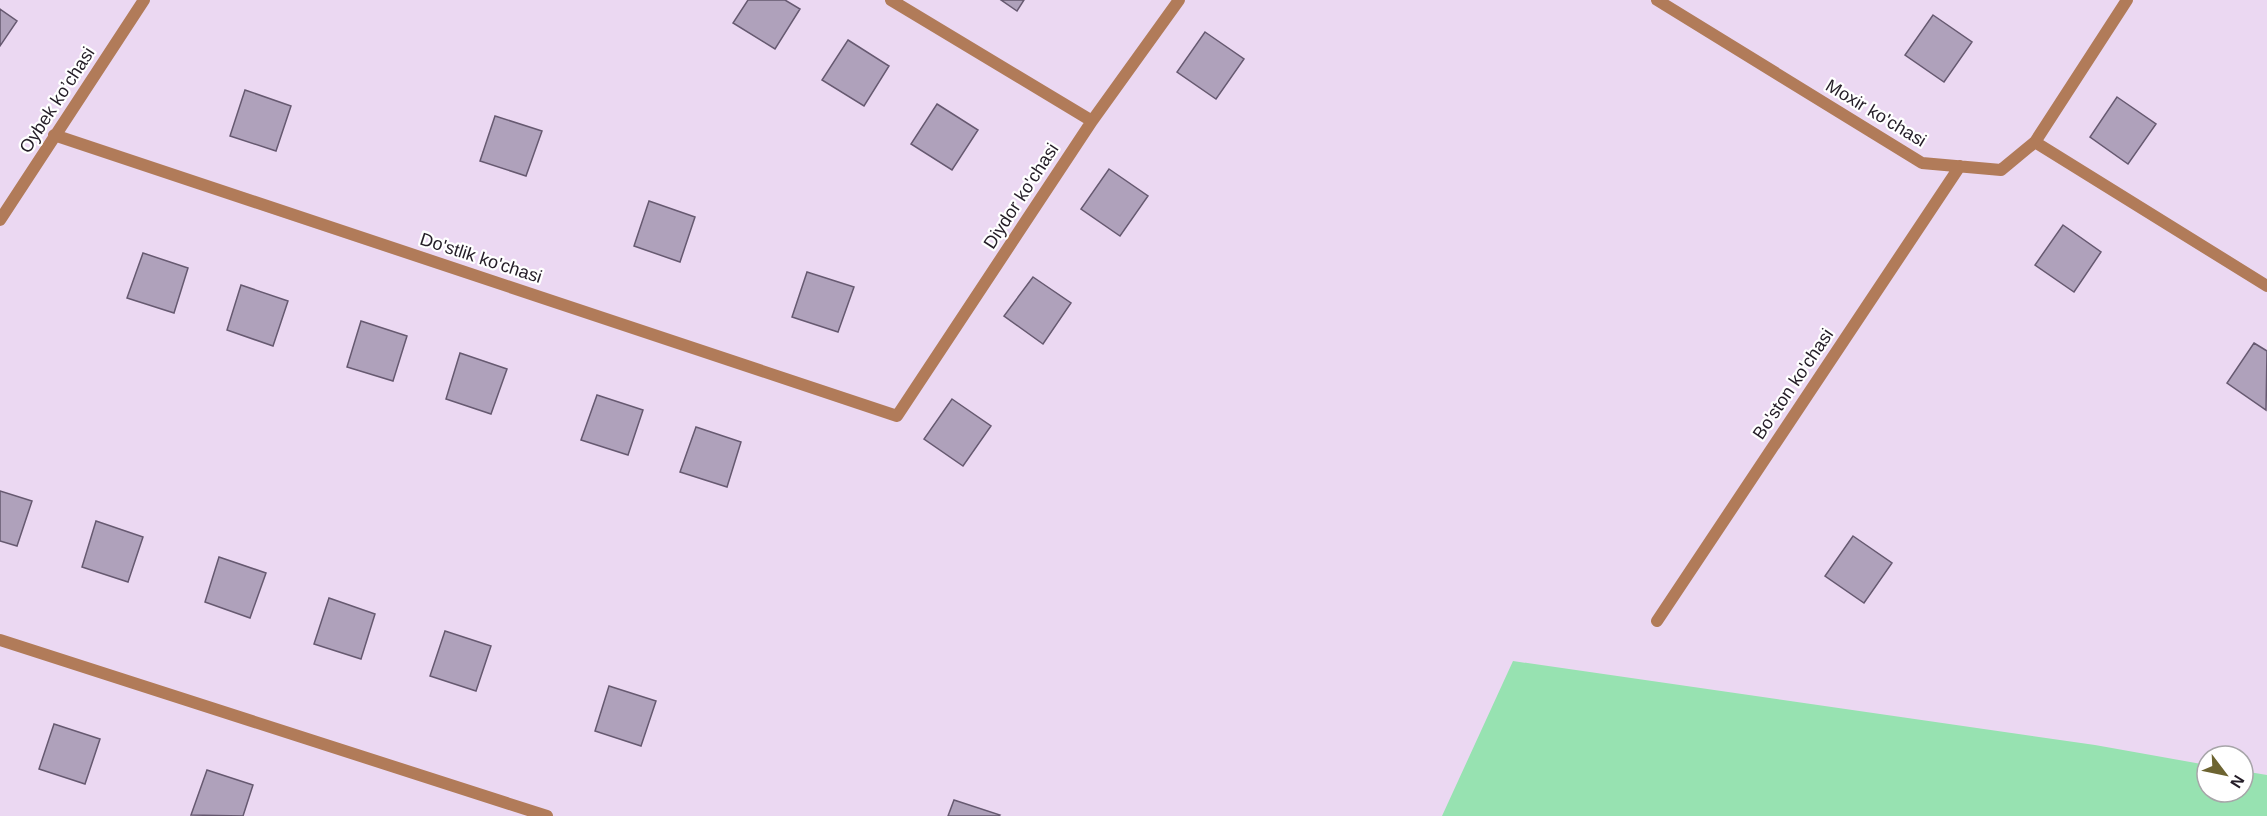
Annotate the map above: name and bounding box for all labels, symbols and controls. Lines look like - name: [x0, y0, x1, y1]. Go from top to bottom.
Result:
- street label: Oybek ko’chasi: [15, 43, 99, 157]
- street label: Moxir ko'chasi: [1822, 75, 1930, 151]
- street label: Diydor ko'chasi: [980, 140, 1062, 252]
- street label: Do'stlik ko'chasi: [418, 229, 544, 287]
- street label: Bo'ston ko'chasi: [1749, 325, 1837, 443]
- north arrow: [2195, 744, 2255, 804]
- text: N: [2227, 772, 2248, 791]

